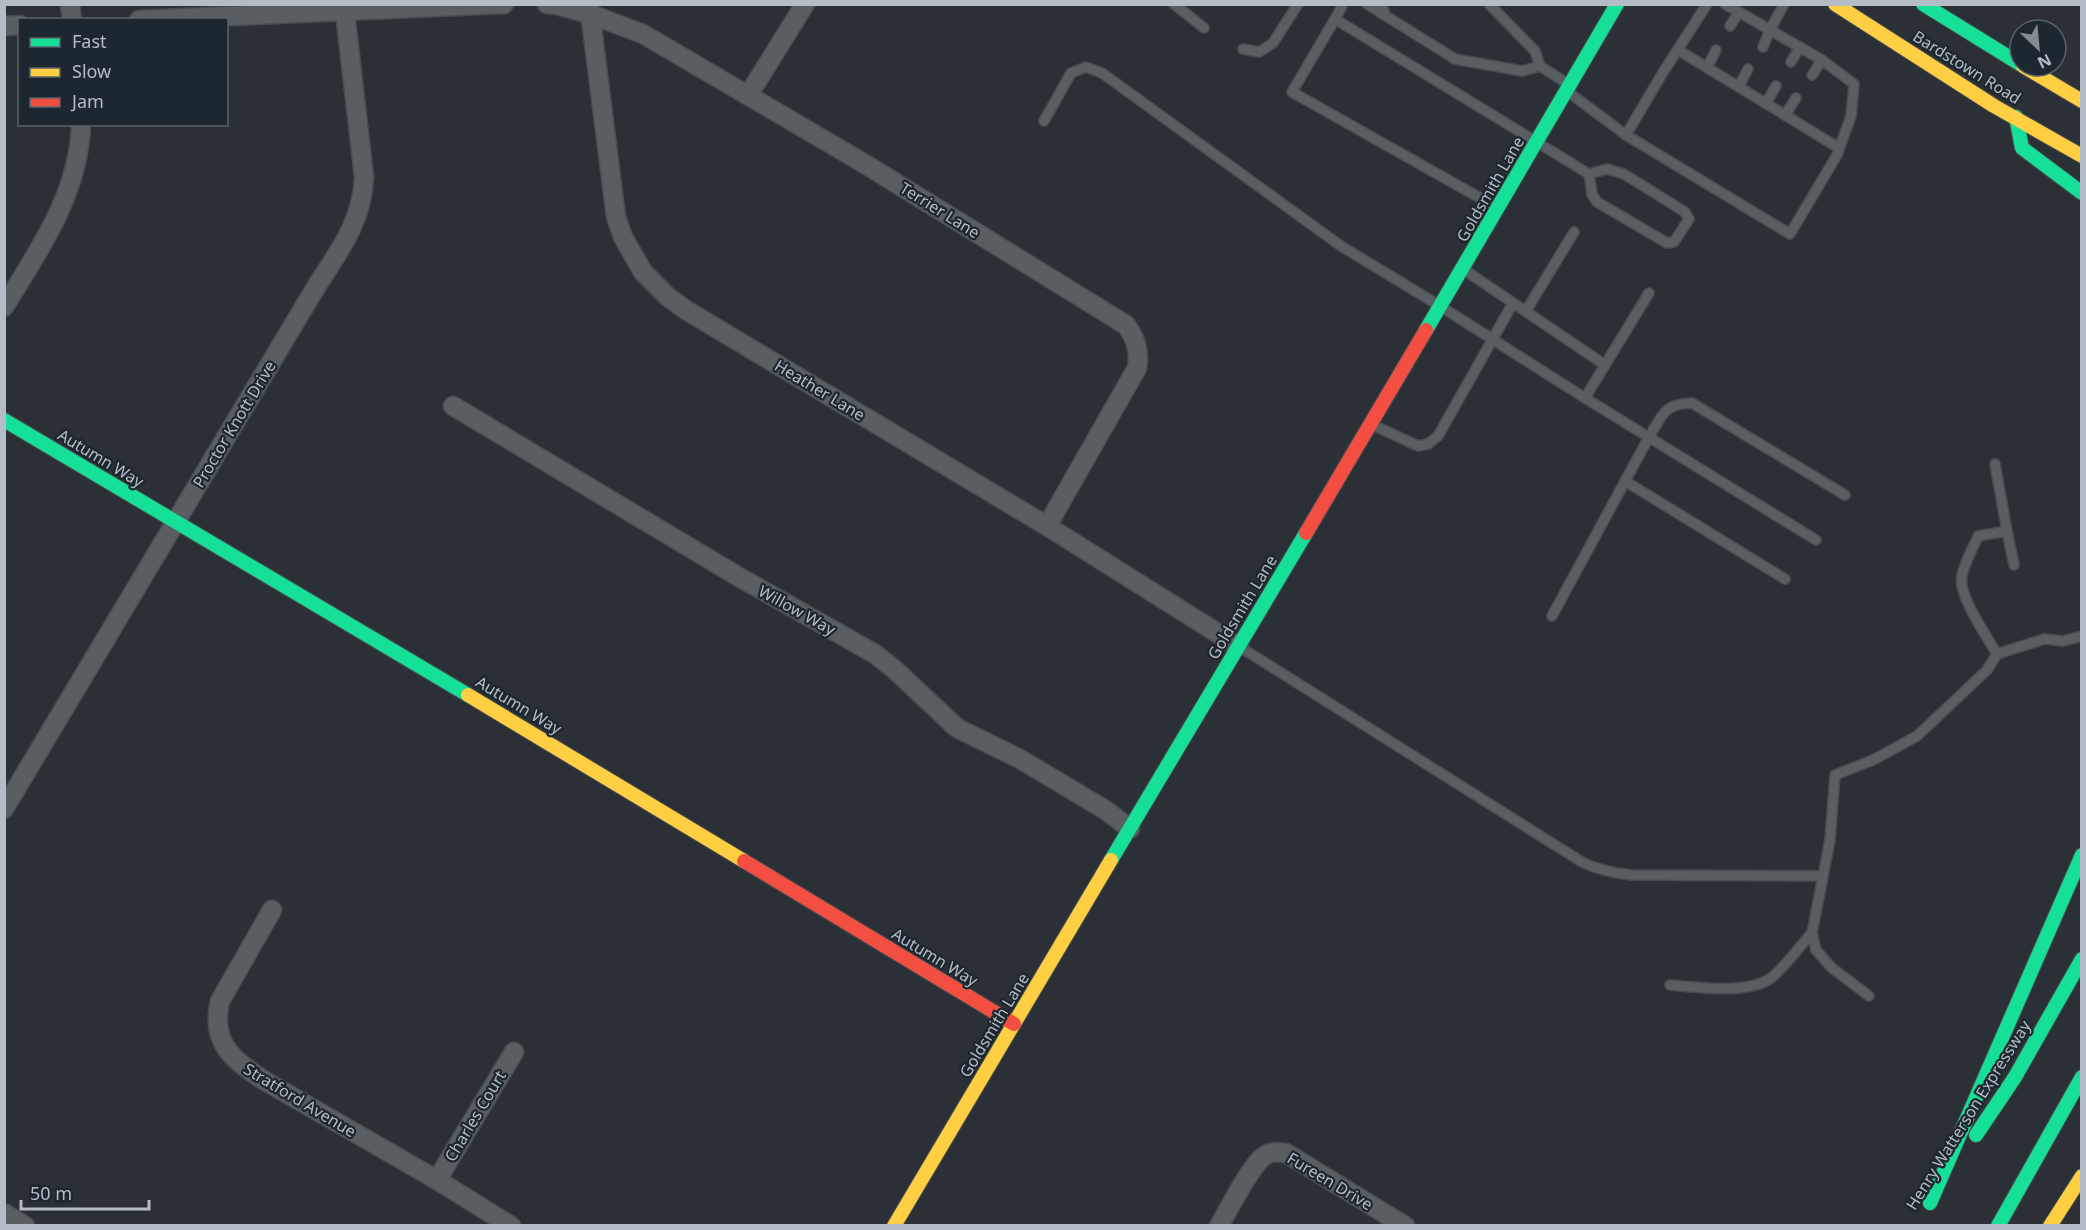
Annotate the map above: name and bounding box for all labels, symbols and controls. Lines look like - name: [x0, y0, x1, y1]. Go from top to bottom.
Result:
- legend: [18, 18, 228, 126]
- north arrow: [2008, 18, 2068, 78]
- street label: Bardstown Road: [1909, 25, 2025, 109]
- text: Fast: [72, 29, 107, 53]
- text: N: [2034, 49, 2055, 74]
- text: Slow: [72, 59, 111, 83]
- text: Jam: [70, 89, 104, 113]
- street label: Goldsmith Lane: [1451, 132, 1529, 246]
- street label: Terrier Lane: [896, 177, 984, 243]
- street label: Heather Lane: [771, 354, 869, 426]
- street label: Proctor Knott Drive: [187, 356, 281, 492]
- street label: Autumn Way: [54, 424, 149, 493]
- street label: Goldsmith Lane: [1202, 551, 1282, 663]
- street label: Willow Way: [754, 580, 840, 641]
- street label: Autumn Way: [472, 671, 567, 740]
- street label: Autumn Way: [888, 923, 983, 992]
- street label: Goldsmith Lane: [954, 969, 1034, 1081]
- street label: Henry Watterson Expressway: [1901, 1015, 2036, 1214]
- street label: Stratford Avenue: [240, 1058, 360, 1142]
- street label: Charles Court: [439, 1066, 511, 1166]
- street label: Fureen Drive: [1283, 1147, 1377, 1215]
- scale bar: [21, 1173, 148, 1211]
- text: 50 m: [30, 1181, 72, 1205]

